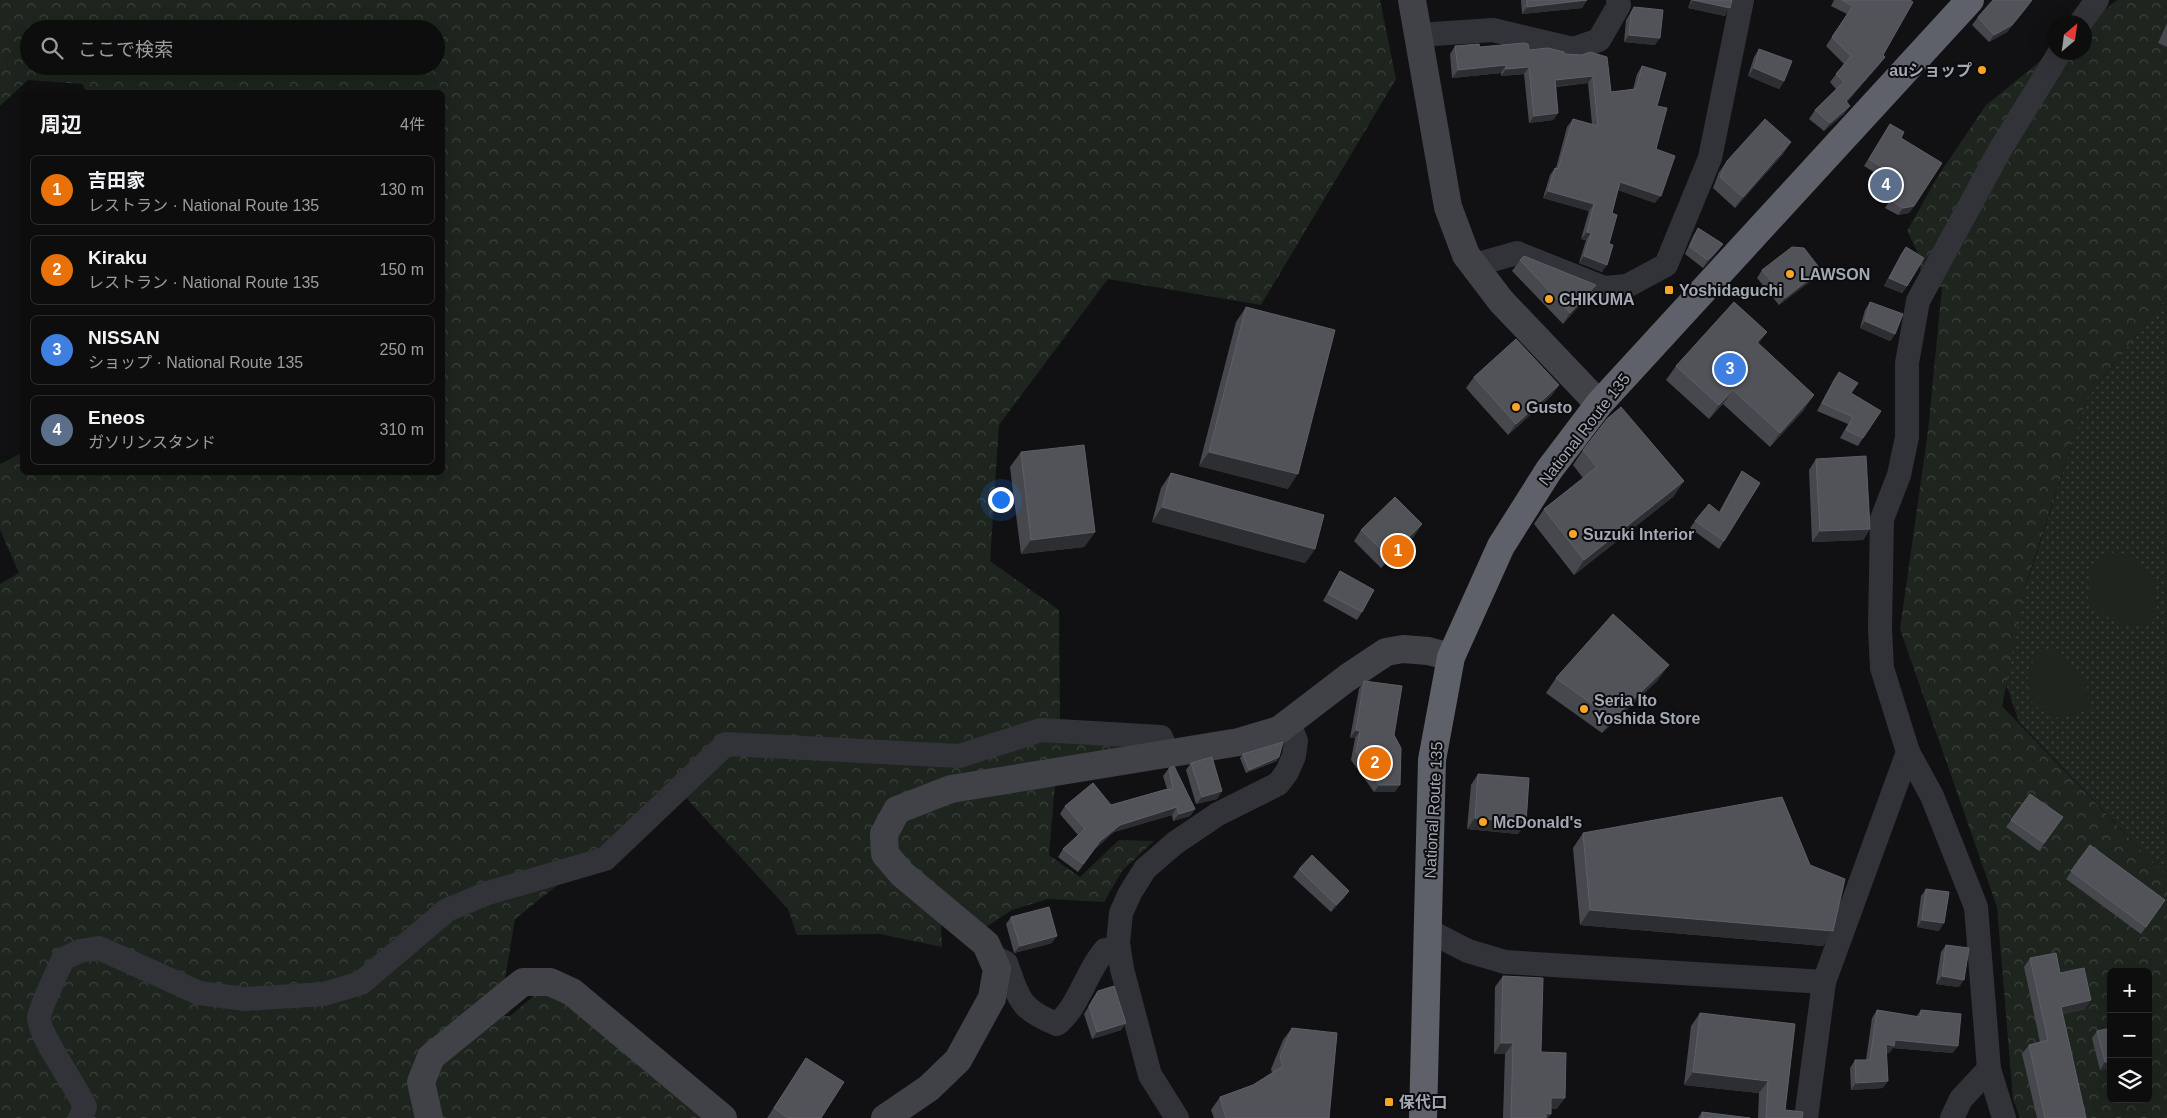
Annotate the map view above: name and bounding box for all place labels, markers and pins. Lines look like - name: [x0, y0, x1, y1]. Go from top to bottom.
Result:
- place label: auショップ: [1889, 62, 1972, 79]
- marker: auショップ: [1976, 64, 1988, 76]
- pin: 4: [1870, 166, 1902, 204]
- place label: LAWSON: [1800, 266, 1870, 283]
- marker: LAWSON: [1784, 268, 1796, 280]
- place label: Yoshidaguchi: [1679, 282, 1783, 299]
- marker: Yoshidaguchi: [1663, 284, 1675, 296]
- place label: CHIKUMA: [1559, 291, 1635, 308]
- marker: CHIKUMA: [1543, 293, 1555, 305]
- pin: 3: [1714, 350, 1746, 388]
- place label: Gusto: [1526, 399, 1572, 416]
- marker: Gusto: [1510, 401, 1522, 413]
- place label: Suzuki Interior: [1583, 526, 1694, 543]
- marker: Suzuki Interior: [1567, 528, 1579, 540]
- pin: 1: [1382, 532, 1414, 570]
- place label: Seria Ito Yoshida Store: [1594, 692, 1700, 727]
- marker: Seria Ito Yoshida Store: [1578, 703, 1590, 715]
- pin: 2: [1359, 744, 1391, 782]
- place label: McDonald's: [1493, 814, 1582, 831]
- marker: McDonald's: [1477, 816, 1489, 828]
- place label: 保代口: [1399, 1093, 1447, 1111]
- marker: 保代口: [1383, 1096, 1395, 1108]

